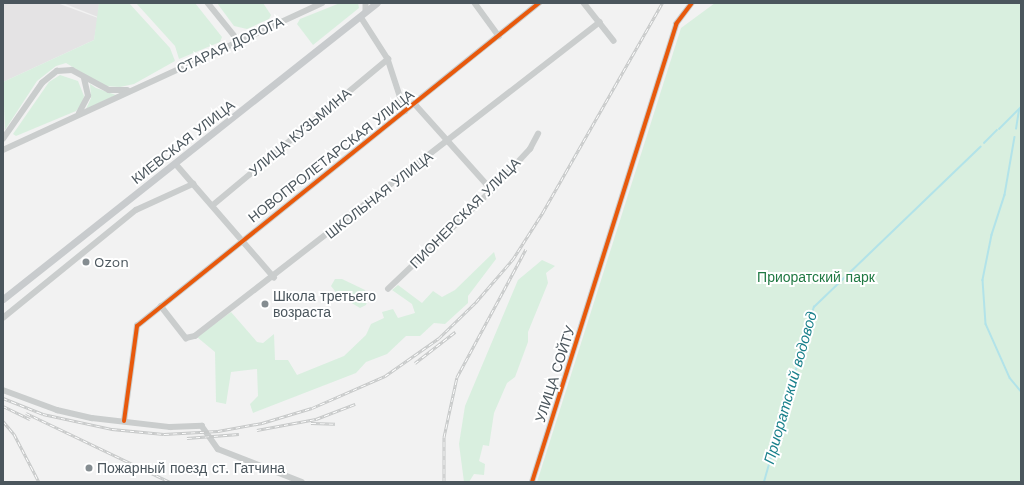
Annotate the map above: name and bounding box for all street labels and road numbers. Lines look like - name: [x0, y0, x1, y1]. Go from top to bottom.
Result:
- street label: СТАРАЯ ДОРОГА: [174, 13, 286, 77]
- street label: УЛИЦА КУЗЬМИНА: [246, 85, 354, 179]
- street label: НОВОПРОЛЕТАРСКАЯ УЛИЦА: [245, 86, 417, 226]
- street label: КИЕВСКАЯ УЛИЦА: [128, 97, 238, 187]
- street label: ШКОЛЬНАЯ УЛИЦА: [322, 148, 436, 242]
- street label: ПИОНЕРСКАЯ УЛИЦА: [406, 154, 524, 272]
- street label: УЛИЦА СОЙТУ: [532, 324, 578, 424]

